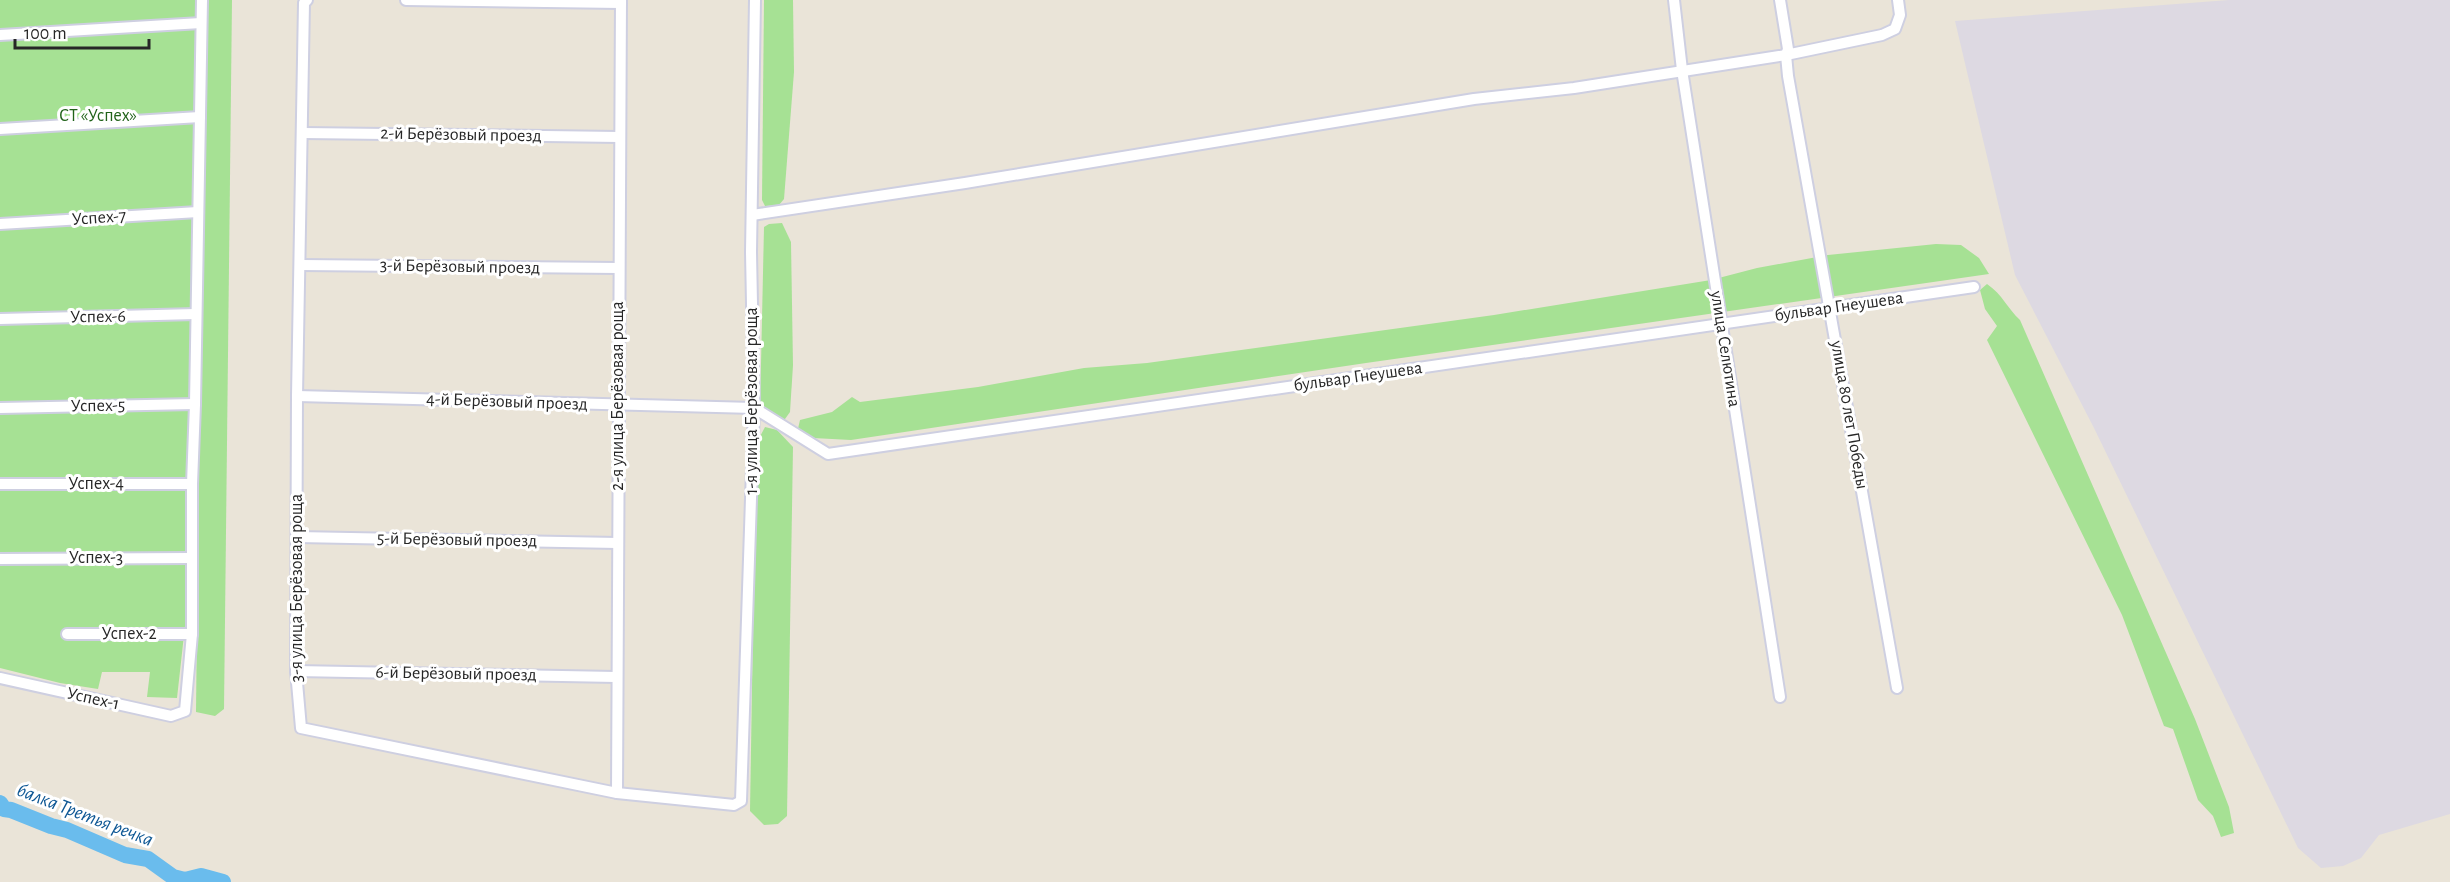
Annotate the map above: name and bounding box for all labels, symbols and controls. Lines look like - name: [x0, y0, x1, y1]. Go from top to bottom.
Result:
- scale bar: [15, 12, 148, 50]
- text: 100 m: [24, 25, 67, 43]
- park label: СТ «Успех»: [59, 107, 137, 125]
- street label: 2-й Берёзовый проезд: [380, 125, 542, 145]
- street label: Успех-7: [71, 207, 127, 229]
- street label: 3-й Берёзовый проезд: [380, 257, 540, 277]
- street label: улица Селютина: [1707, 288, 1743, 409]
- street label: бульвар Гнеушева: [1773, 288, 1905, 325]
- street label: 2-я улица Берёзовая роща: [609, 301, 627, 491]
- street label: 1-я улица Берёзовая роща: [743, 307, 761, 495]
- street label: Успех-6: [70, 308, 126, 326]
- street label: улица 80 лет Победы: [1827, 338, 1872, 491]
- street label: бульвар Гнеушева: [1292, 358, 1424, 395]
- street label: 4-й Берёзовый проезд: [426, 390, 588, 414]
- street label: Успех-5: [71, 397, 125, 415]
- street label: Успех-4: [68, 475, 124, 493]
- street label: 3-я улица Берёзовая роща: [288, 494, 306, 682]
- street label: 5-й Берёзовый проезд: [377, 530, 537, 550]
- street label: Успех-3: [69, 549, 123, 567]
- street label: Успех-2: [101, 625, 157, 643]
- street label: 6-й Берёзовый проезд: [375, 664, 537, 684]
- street label: Успех-1: [65, 685, 121, 713]
- water label: балка Третья речка: [14, 780, 156, 850]

